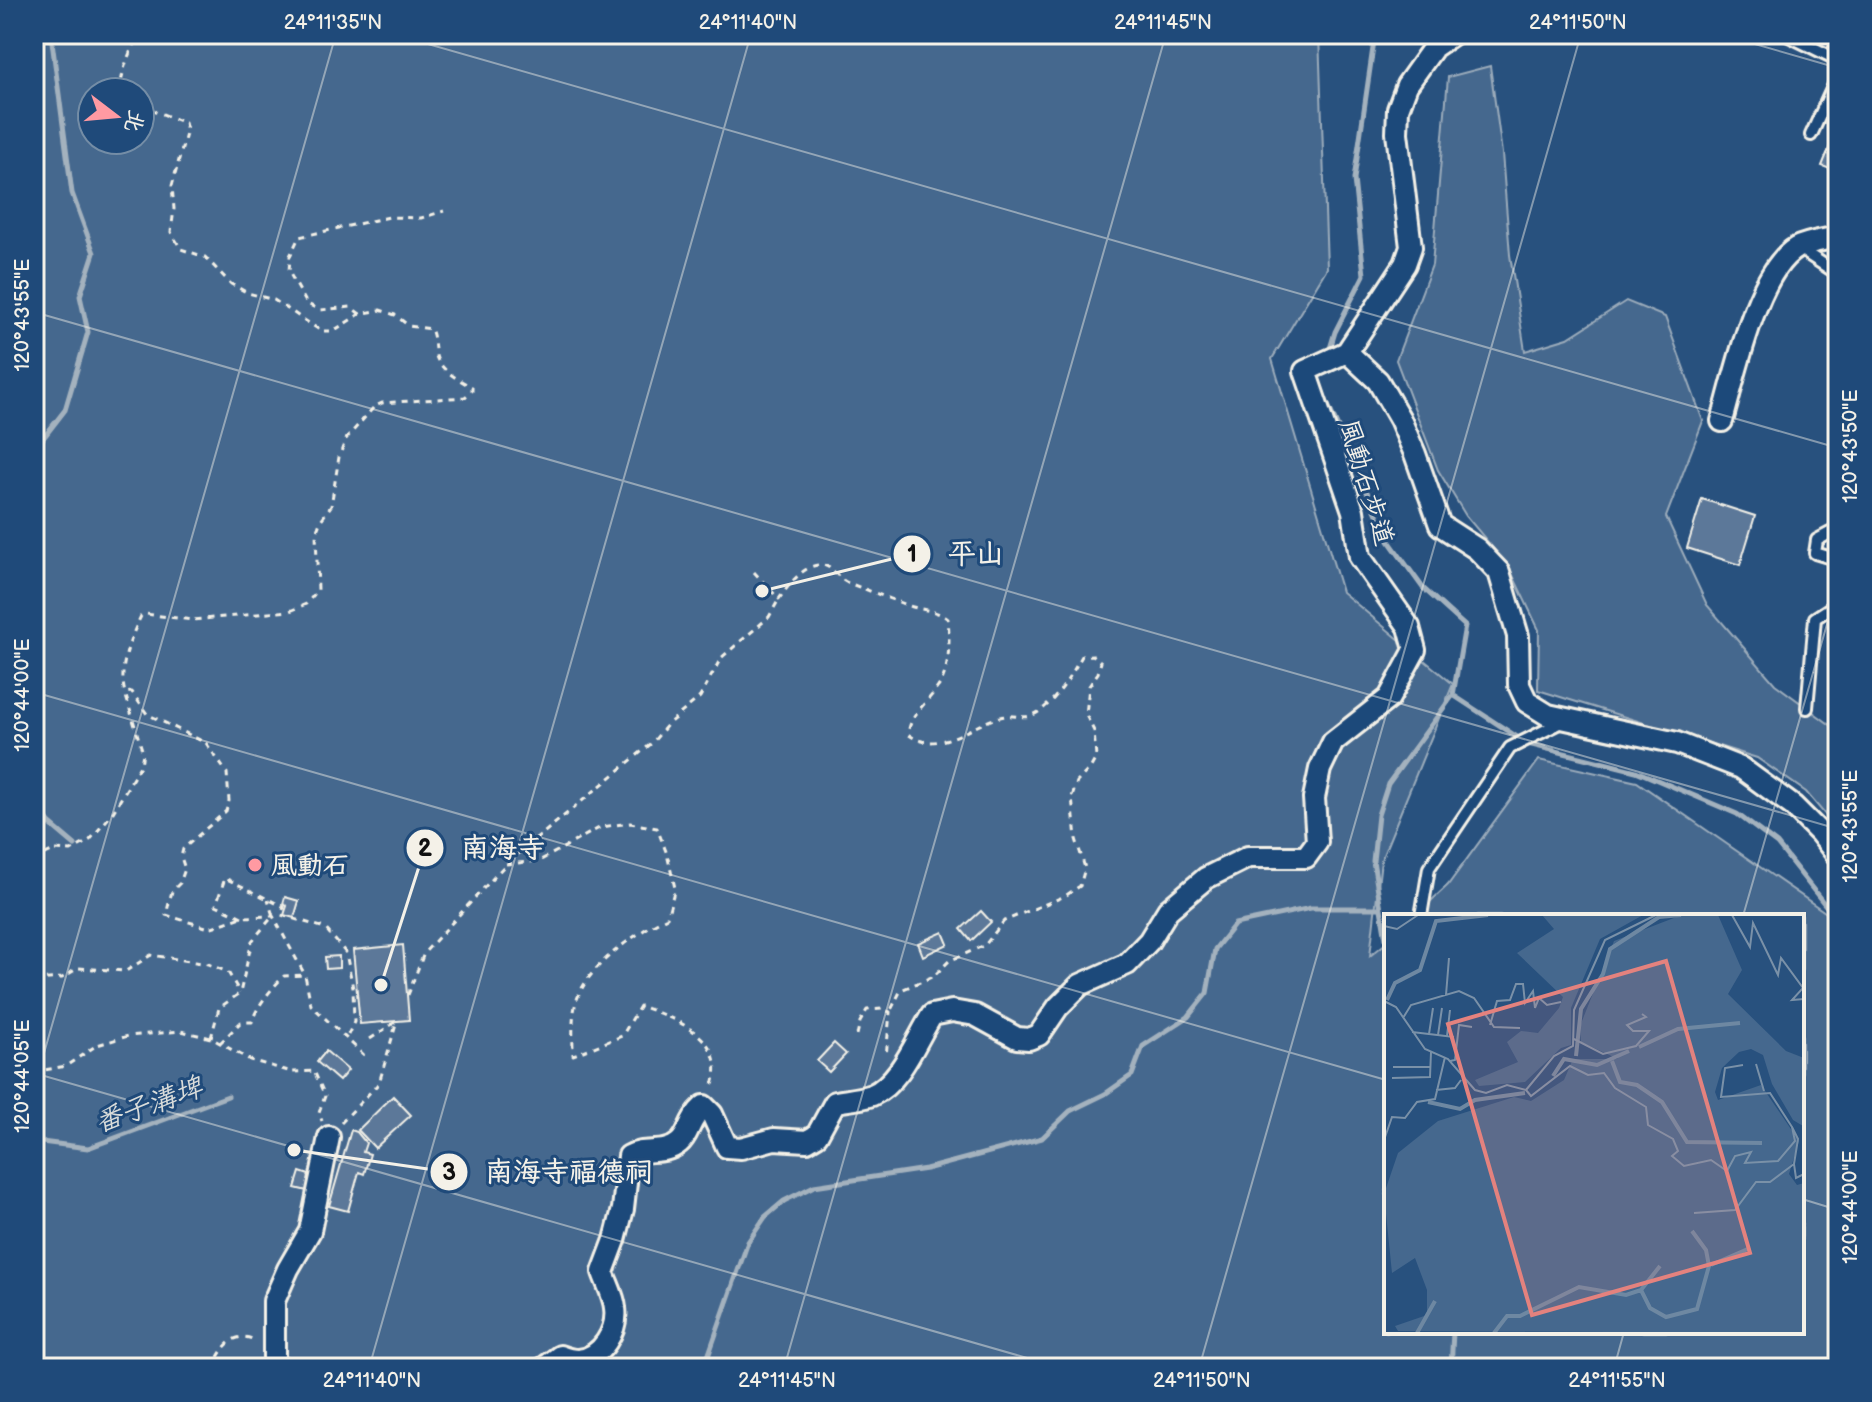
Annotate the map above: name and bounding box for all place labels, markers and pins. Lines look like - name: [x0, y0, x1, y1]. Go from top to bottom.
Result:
- callout: 平山: [892, 528, 1020, 580]
- callout: 南海寺: [405, 822, 561, 874]
- place label: 風動石: [271, 851, 349, 882]
- marker: 風動石: [246, 856, 264, 874]
- callout: 南海寺福德祠: [429, 1146, 669, 1198]

